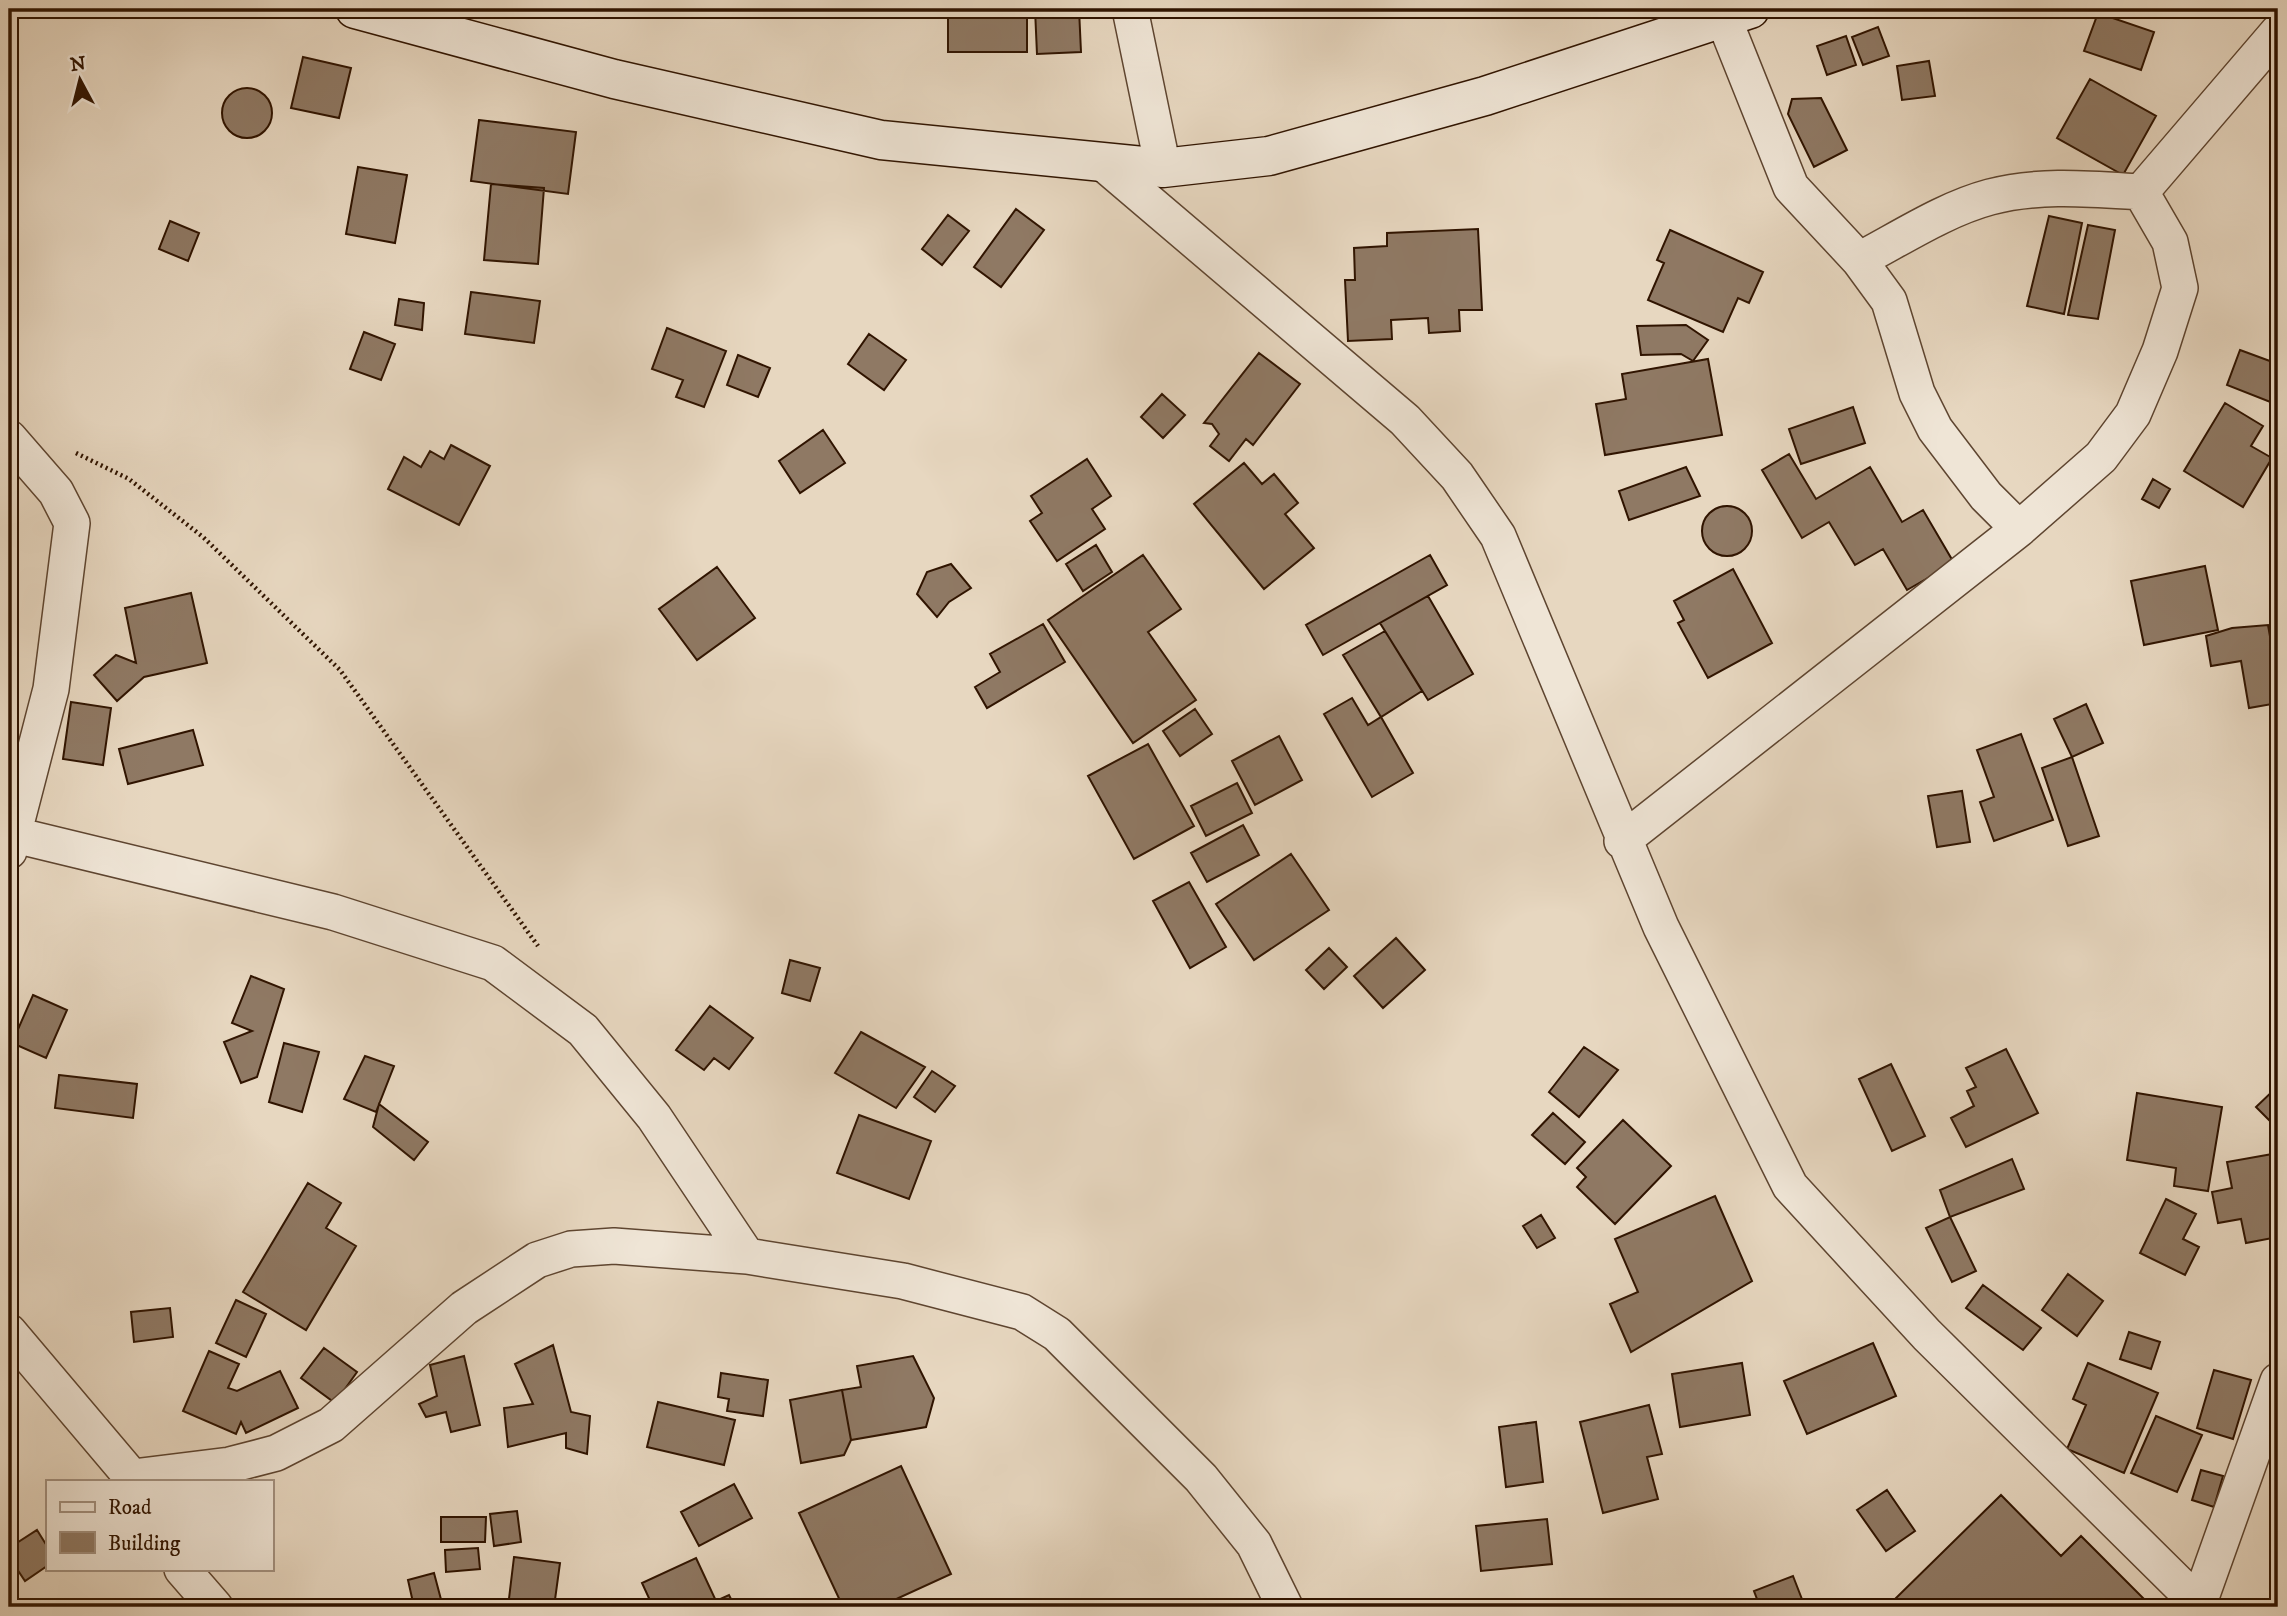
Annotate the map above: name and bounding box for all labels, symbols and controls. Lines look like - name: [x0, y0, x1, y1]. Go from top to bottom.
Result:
- north arrow: [46, 46, 116, 116]
- text: N: [69, 52, 88, 77]
- legend: [46, 1480, 273, 1570]
- text: Road: [108, 1495, 152, 1521]
- text: Building: [108, 1531, 181, 1557]

